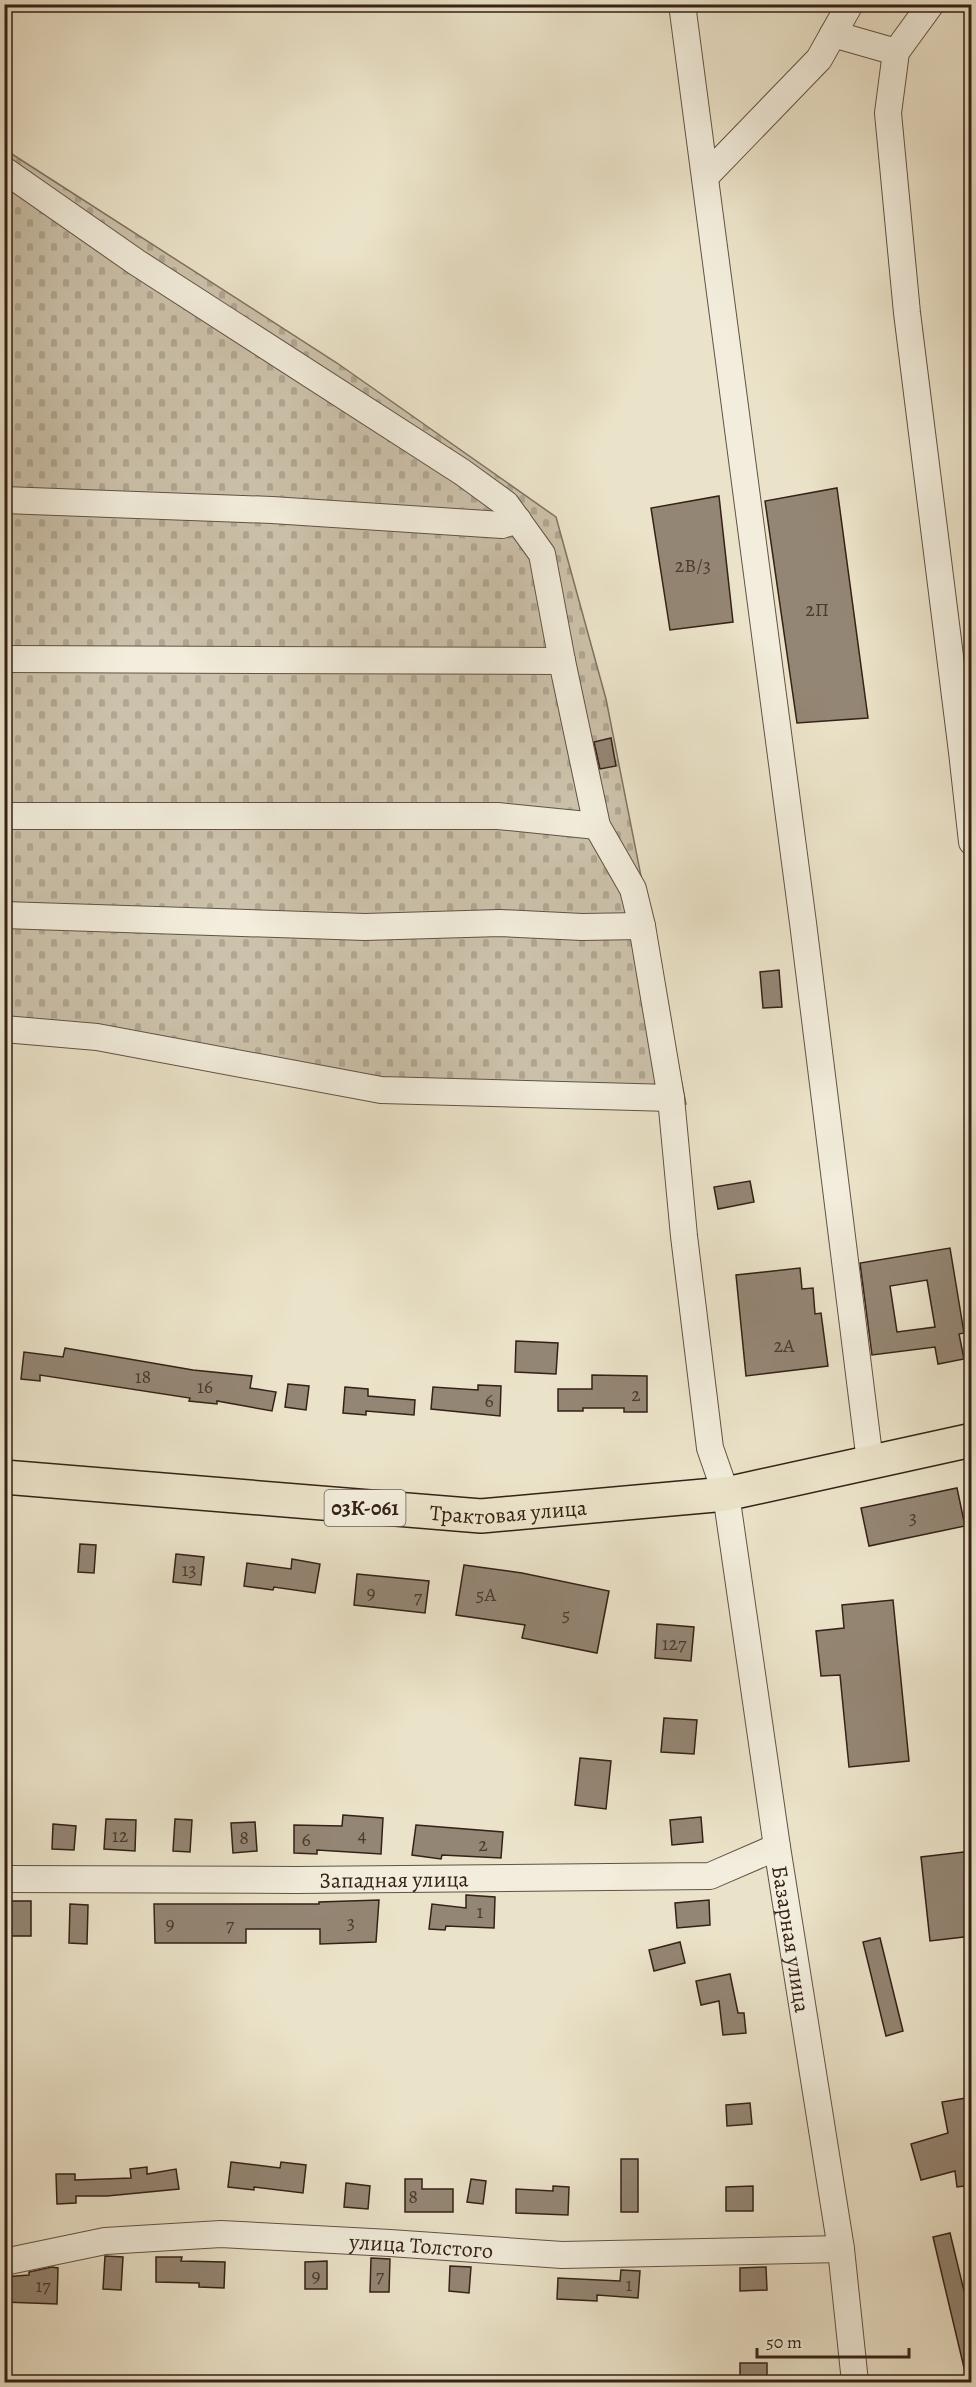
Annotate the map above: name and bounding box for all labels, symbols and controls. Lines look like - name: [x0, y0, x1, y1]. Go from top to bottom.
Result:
- house number: 2В/3: [675, 552, 711, 579]
- house number: 2П: [805, 596, 829, 623]
- house number: 2А: [773, 1332, 795, 1359]
- house number: 18: [135, 1363, 151, 1390]
- house number: 16: [197, 1373, 213, 1400]
- house number: 2: [631, 1381, 641, 1408]
- house number: 6: [484, 1387, 494, 1414]
- road number: 03К-061: [324, 1490, 406, 1526]
- street label: Трактовая улица: [429, 1492, 589, 1532]
- house number: 3: [909, 1504, 917, 1531]
- house number: 13: [181, 1556, 197, 1583]
- house number: 9: [366, 1579, 376, 1606]
- house number: 5А: [476, 1581, 496, 1608]
- house number: 7: [414, 1583, 423, 1610]
- house number: 5: [562, 1601, 570, 1628]
- house number: 127: [662, 1630, 687, 1657]
- house number: 12: [112, 1822, 129, 1849]
- house number: 4: [357, 1822, 367, 1849]
- house number: 8: [239, 1824, 249, 1851]
- house number: 6: [301, 1826, 311, 1853]
- house number: 2: [478, 1831, 488, 1858]
- street label: Базарная улица: [764, 1863, 817, 2016]
- street label: Западная улица: [319, 1864, 470, 1896]
- house number: 1: [477, 1898, 484, 1925]
- house number: 3: [347, 1909, 355, 1936]
- house number: 9: [165, 1910, 175, 1937]
- house number: 7: [226, 1911, 235, 1938]
- house number: 8: [408, 2183, 418, 2210]
- street label: улица Толстого: [348, 2227, 494, 2266]
- house number: 9: [311, 2262, 321, 2289]
- house number: 7: [376, 2262, 385, 2289]
- house number: 1: [626, 2271, 633, 2298]
- house number: 17: [35, 2272, 51, 2299]
- scale bar: [757, 2321, 908, 2359]
- text: 50 m: [766, 2330, 802, 2354]

